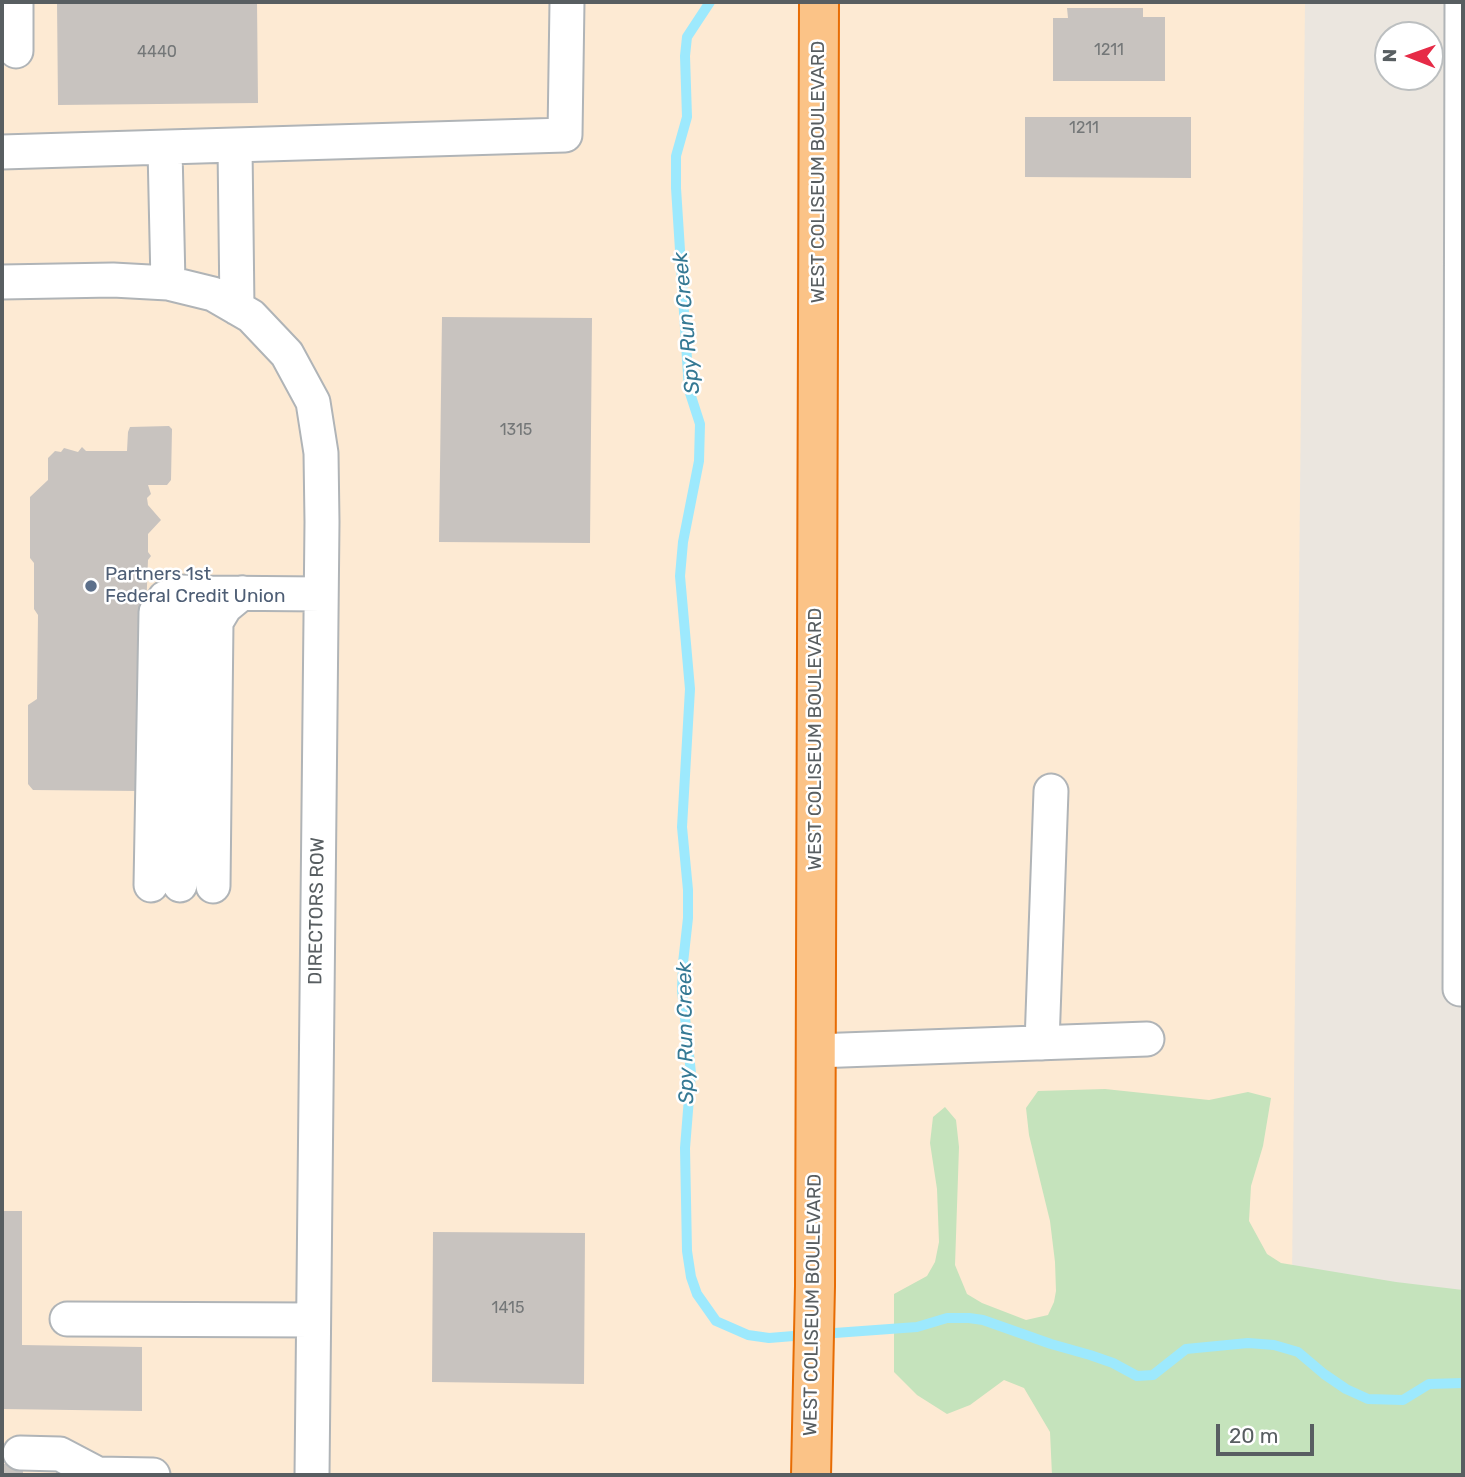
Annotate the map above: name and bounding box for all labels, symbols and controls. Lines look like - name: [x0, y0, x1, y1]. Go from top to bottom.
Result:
- north arrow: [1374, 21, 1444, 91]
- house number: 1211: [1094, 40, 1124, 60]
- street label: WEST COLISEUM BOULEVARD: [808, 41, 830, 303]
- house number: 4440: [137, 42, 177, 62]
- text: N: [1378, 49, 1401, 63]
- house number: 1211: [1069, 118, 1099, 138]
- water label: Spy Run Creek: [668, 251, 706, 395]
- house number: 1315: [500, 420, 532, 440]
- place label: Partners 1st Federal Credit Union: [105, 564, 285, 608]
- marker: Partners 1st Federal Credit Union: [83, 578, 99, 594]
- street label: WEST COLISEUM BOULEVARD: [805, 608, 827, 870]
- street label: DIRECTORS ROW: [304, 837, 330, 985]
- water label: Spy Run Creek: [672, 962, 700, 1104]
- street label: WEST COLISEUM BOULEVARD: [799, 1174, 827, 1436]
- house number: 1415: [492, 1298, 524, 1318]
- scale bar: [1220, 1410, 1318, 1454]
- text: 20 m: [1229, 1423, 1278, 1448]

